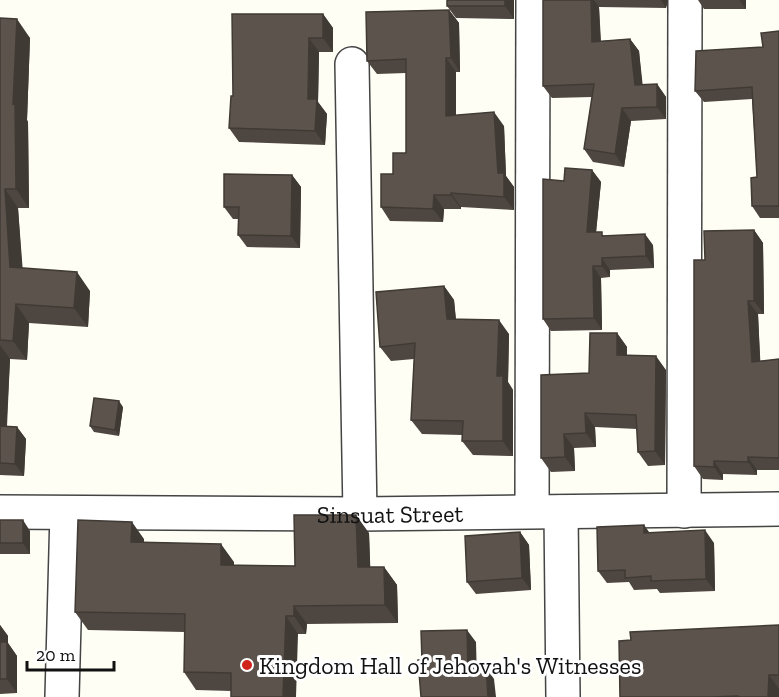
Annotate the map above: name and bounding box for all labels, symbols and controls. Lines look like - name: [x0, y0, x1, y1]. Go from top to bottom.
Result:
- street label: Sinsuat Street: [317, 498, 464, 529]
- scale bar: [27, 634, 114, 672]
- text: 20 m: [36, 644, 76, 666]
- place label: Kingdom Hall of Jehovah's Witnesses: [259, 651, 641, 680]
- marker: Kingdom Hall of Jehovah's Witnesses: [240, 658, 254, 672]

